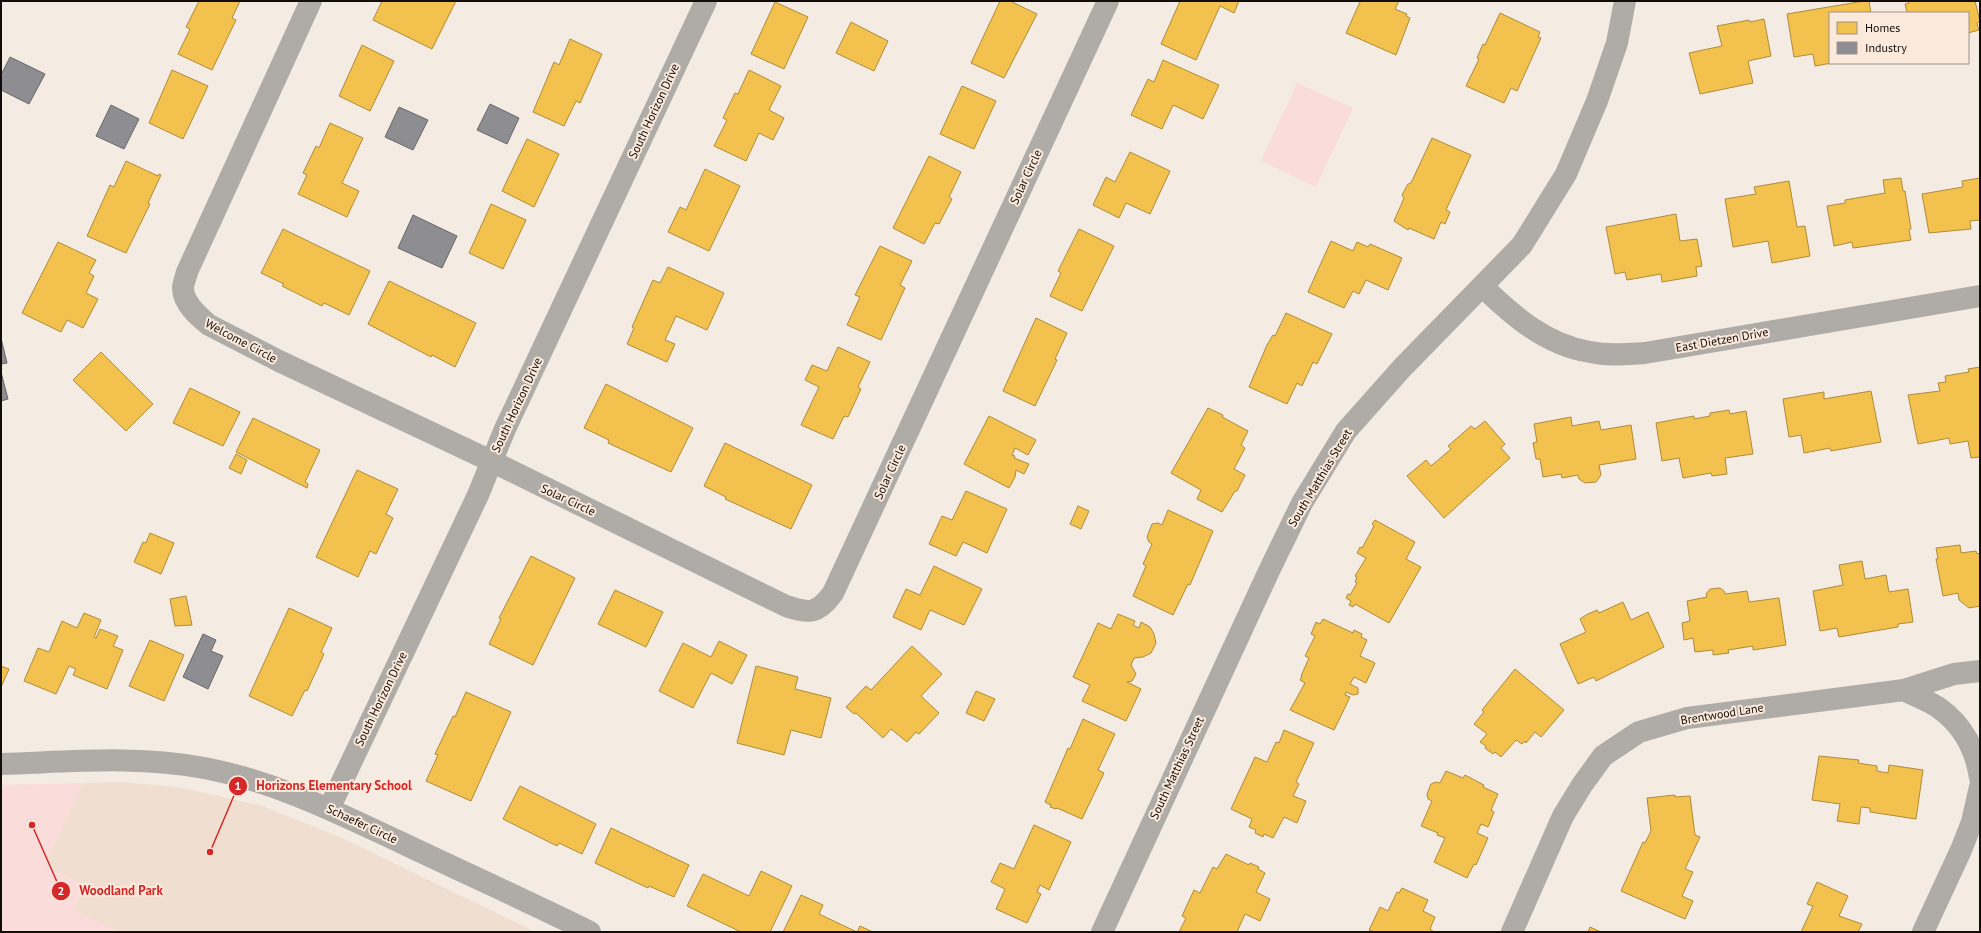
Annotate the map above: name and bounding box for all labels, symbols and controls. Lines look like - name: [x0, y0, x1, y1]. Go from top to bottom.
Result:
- legend: [1829, 12, 1969, 64]
- text: Homes: [1865, 20, 1900, 35]
- text: Industry: [1865, 40, 1907, 55]
- street label: South Horizon Drive: [625, 61, 682, 161]
- street label: Solar Circle: [1006, 147, 1045, 207]
- street label: Welcome Circle: [203, 315, 280, 366]
- street label: East Dietzen Drive: [1674, 324, 1769, 355]
- street label: South Horizon Drive: [488, 355, 545, 455]
- street label: South Matthias Street: [1284, 426, 1355, 529]
- street label: Solar Circle: [870, 442, 909, 502]
- street label: Solar Circle: [538, 480, 598, 519]
- street label: South Horizon Drive: [351, 649, 410, 748]
- street label: Brentwood Lane: [1679, 700, 1764, 727]
- street label: South Matthias Street: [1146, 714, 1207, 821]
- callout: Horizons Elementary School: [228, 773, 420, 798]
- text: Horizons Elementary School: [256, 777, 412, 794]
- text: 1: [235, 778, 241, 793]
- street label: Schaefer Circle: [324, 801, 400, 847]
- callout: Woodland Park: [51, 878, 171, 903]
- text: Woodland Park: [79, 882, 163, 899]
- text: 2: [58, 883, 64, 898]

